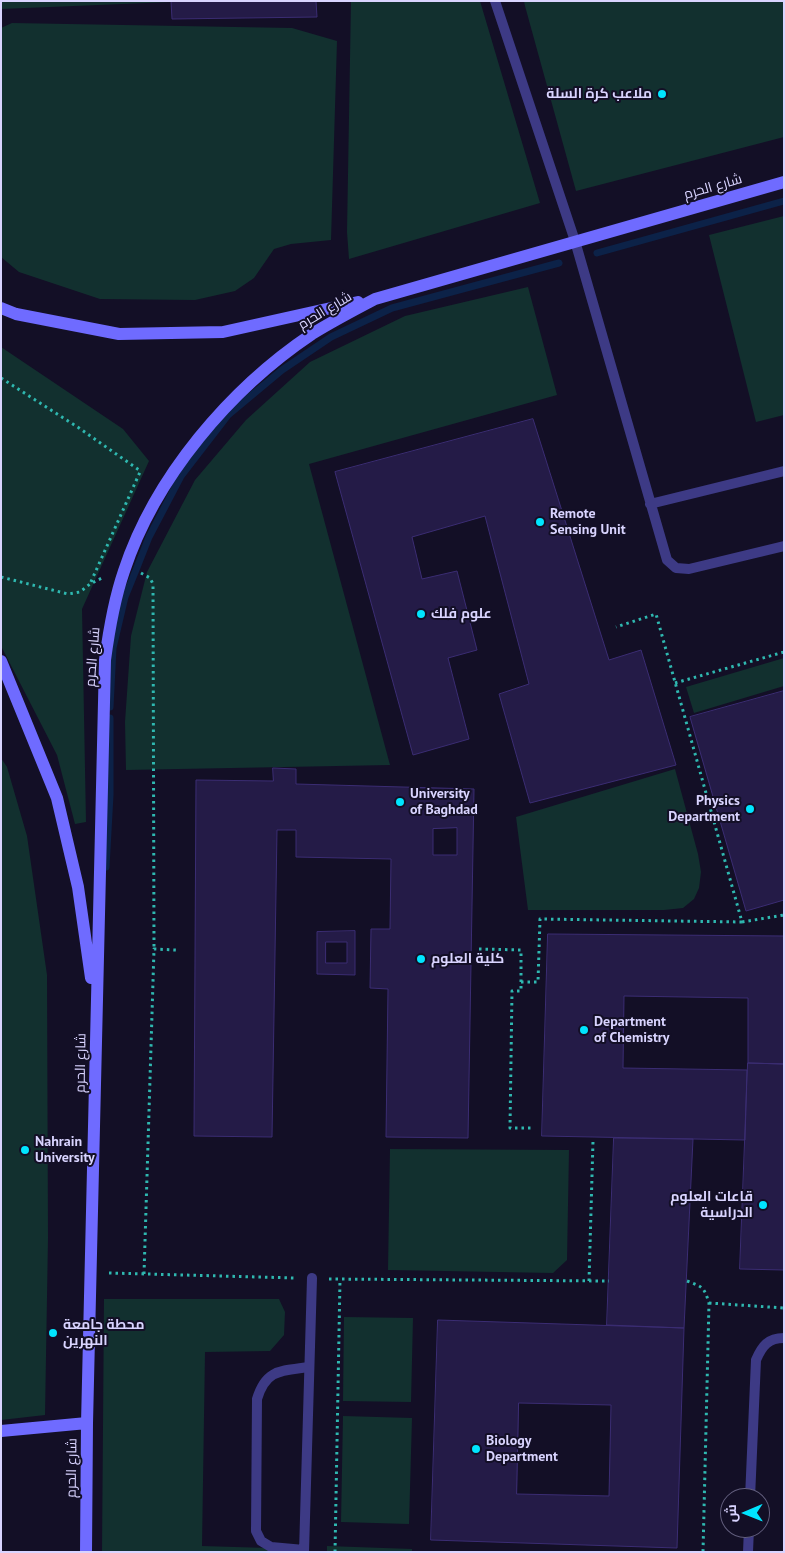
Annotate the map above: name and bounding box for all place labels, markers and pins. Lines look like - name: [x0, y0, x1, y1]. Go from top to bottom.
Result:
- place label: ملاعب كرة السلة: [546, 86, 652, 102]
- marker: ملاعب كرة السلة: [656, 88, 668, 100]
- place label: Remote Sensing Unit: [550, 506, 626, 538]
- marker: Remote Sensing Unit: [534, 516, 546, 528]
- place label: علوم فلك: [431, 606, 492, 622]
- marker: علوم فلك: [415, 608, 427, 620]
- place label: University of Baghdad: [410, 786, 478, 819]
- place label: Physics Department: [668, 793, 740, 826]
- marker: University of Baghdad: [394, 796, 406, 808]
- marker: Physics Department: [744, 803, 756, 815]
- place label: كلية العلوم: [431, 951, 504, 967]
- marker: كلية العلوم: [415, 953, 427, 965]
- place label: Department of Chemistry: [594, 1014, 669, 1046]
- marker: Department of Chemistry: [578, 1024, 590, 1036]
- place label: Nahrain University: [35, 1134, 95, 1166]
- marker: Nahrain University: [19, 1144, 31, 1156]
- place label: قاعات العلوم الدراسية: [670, 1189, 753, 1222]
- marker: قاعات العلوم الدراسية: [757, 1199, 769, 1211]
- place label: محطة جامعة النهرين: [63, 1317, 145, 1350]
- marker: محطة جامعة النهرين: [47, 1327, 59, 1339]
- place label: Biology Department: [486, 1433, 558, 1465]
- marker: Biology Department: [470, 1443, 482, 1455]

